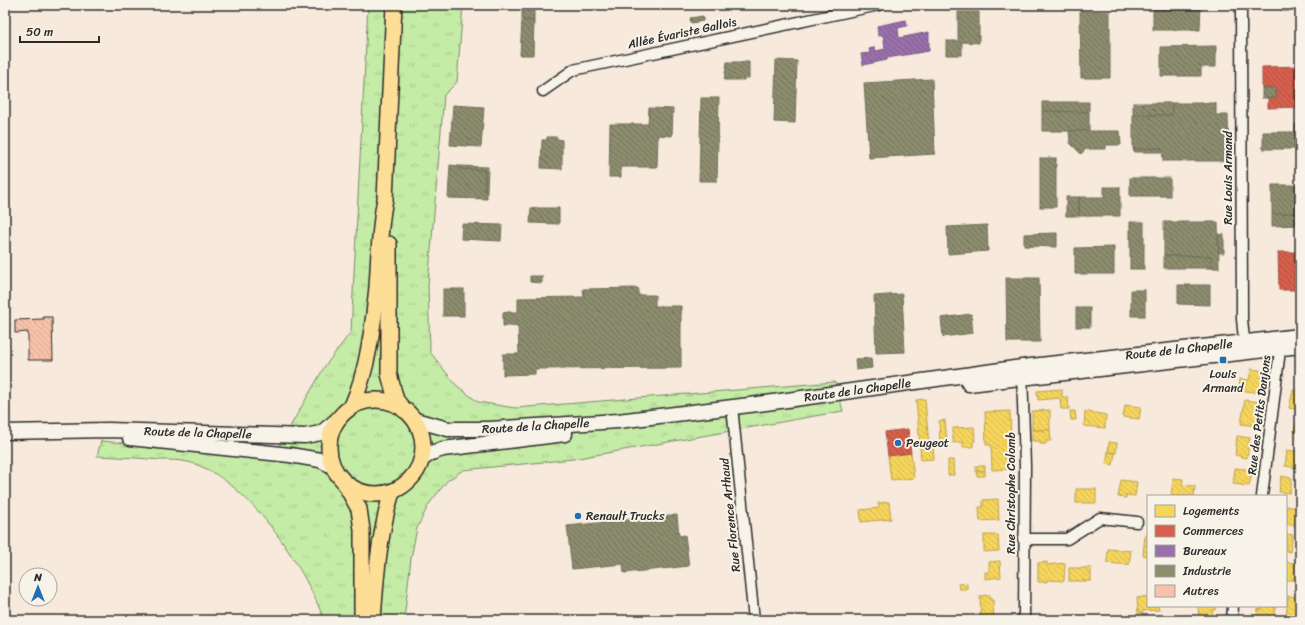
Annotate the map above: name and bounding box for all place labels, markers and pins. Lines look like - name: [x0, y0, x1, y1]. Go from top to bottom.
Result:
- marker: Louis Armand: [1218, 355, 1228, 365]
- place label: Louis Armand: [1202, 363, 1245, 399]
- place label: Peugeot: [906, 432, 949, 454]
- marker: Peugeot: [893, 438, 903, 448]
- place label: Renault Trucks: [586, 505, 665, 527]
- marker: Renault Trucks: [573, 511, 583, 521]

